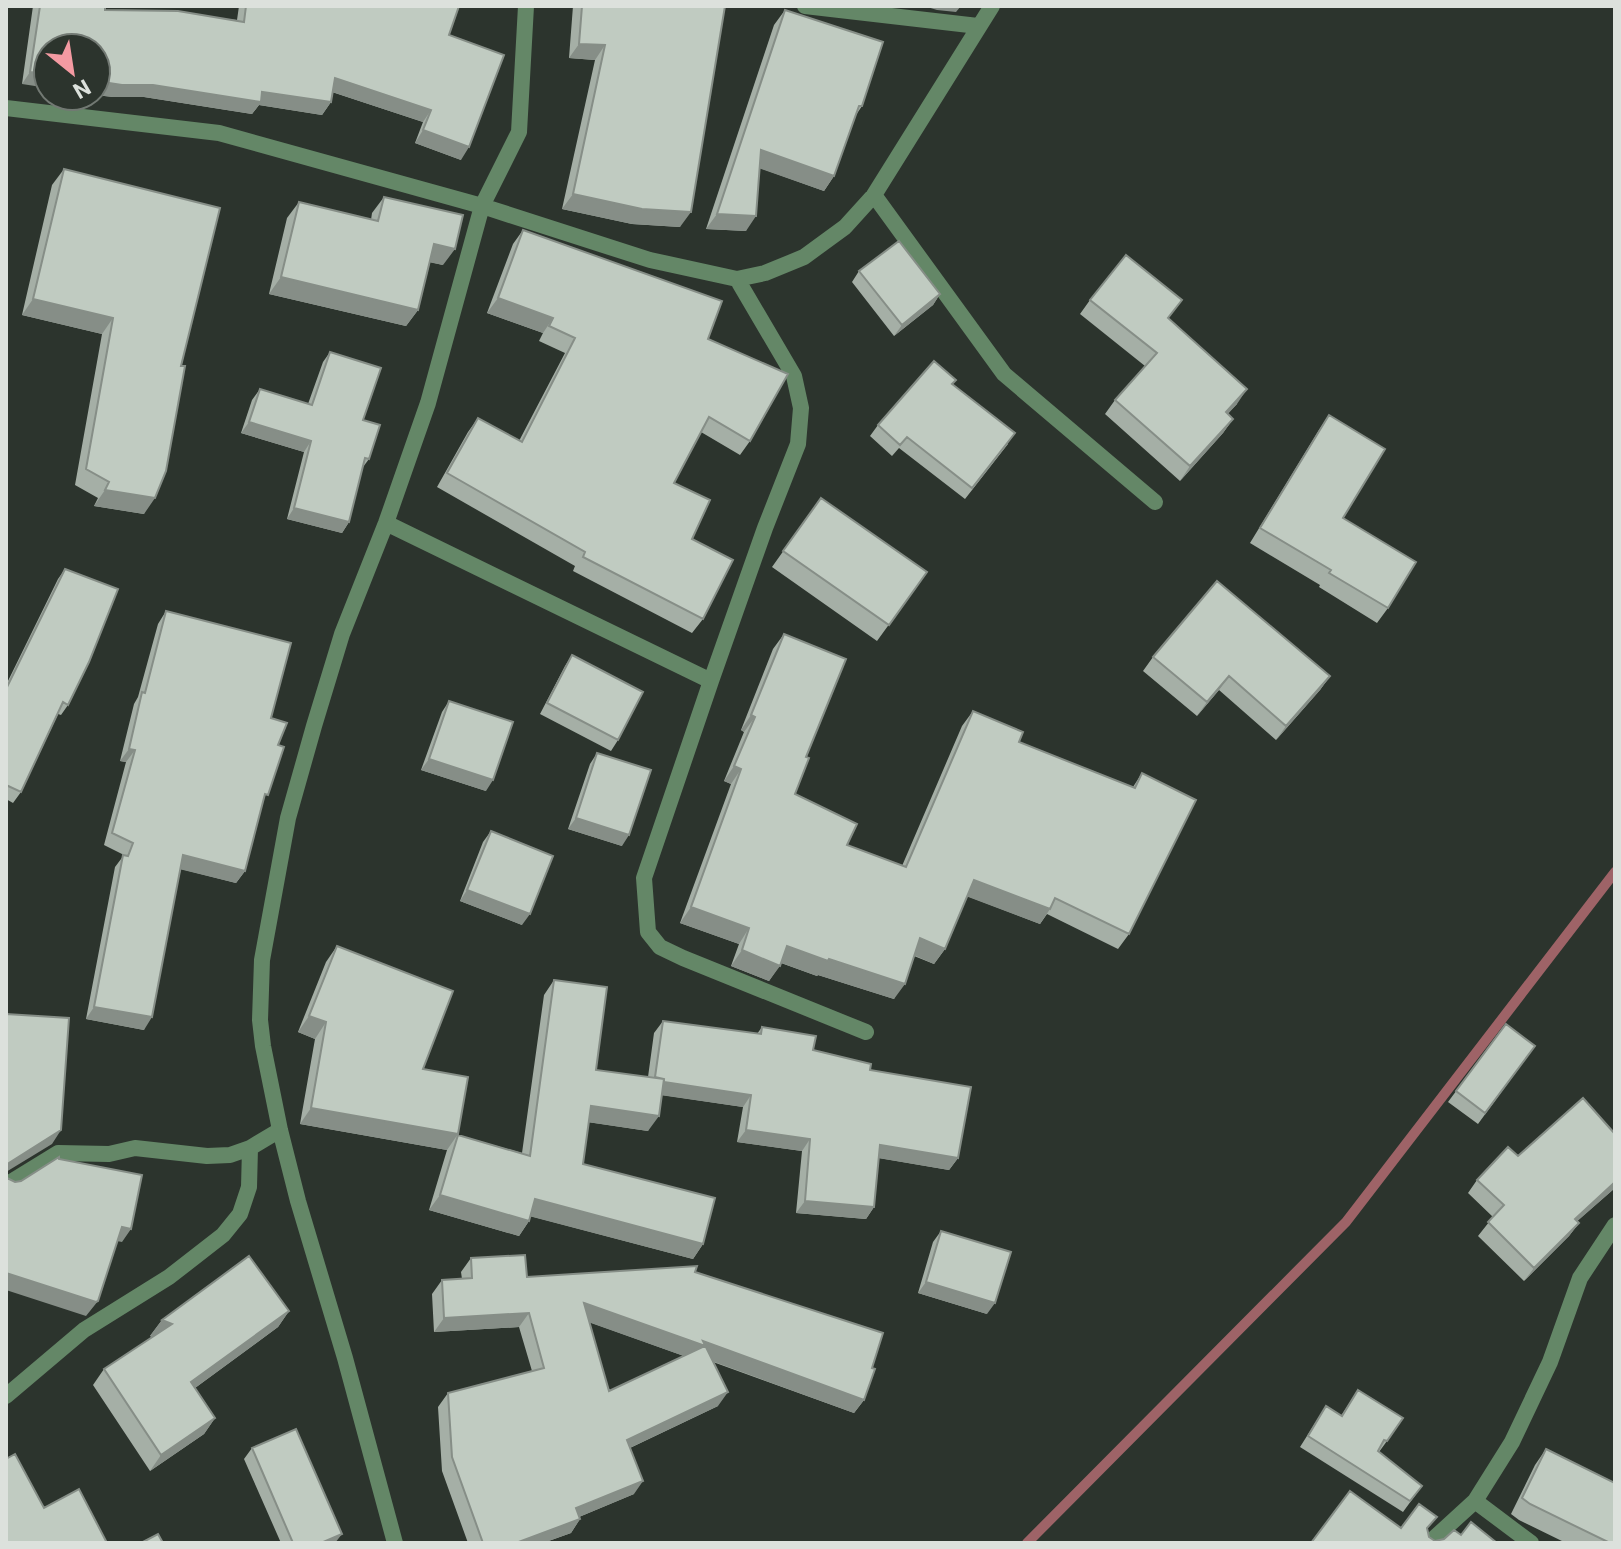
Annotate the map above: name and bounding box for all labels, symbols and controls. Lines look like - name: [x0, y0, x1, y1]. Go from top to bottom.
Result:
- north arrow: [32, 32, 112, 112]
- text: N: [69, 74, 95, 104]

